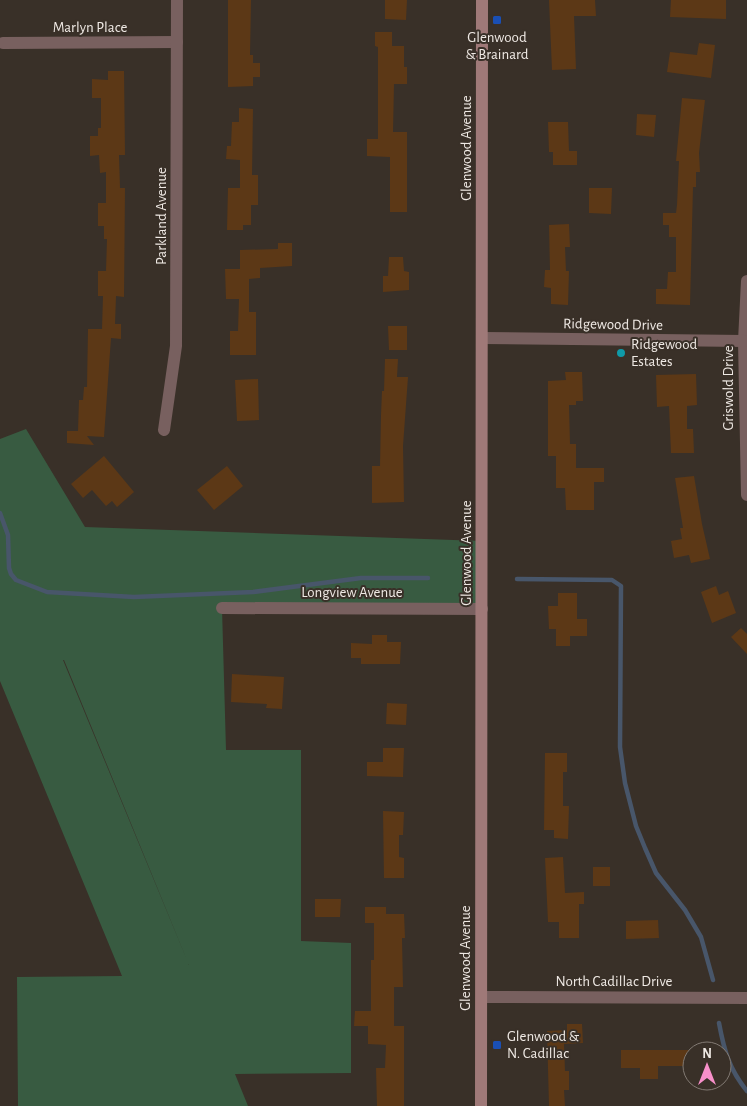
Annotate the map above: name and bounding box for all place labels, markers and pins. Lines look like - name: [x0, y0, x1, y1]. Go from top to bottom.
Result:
- marker: Glenwood & Brainard: [491, 14, 503, 26]
- place label: Glenwood & Brainard: [465, 30, 529, 62]
- place label: Ridgewood Estates: [631, 337, 698, 369]
- marker: Ridgewood Estates: [615, 347, 627, 359]
- place label: Glenwood & N. Cadillac: [507, 1029, 580, 1061]
- marker: Glenwood & N. Cadillac: [491, 1039, 503, 1051]

